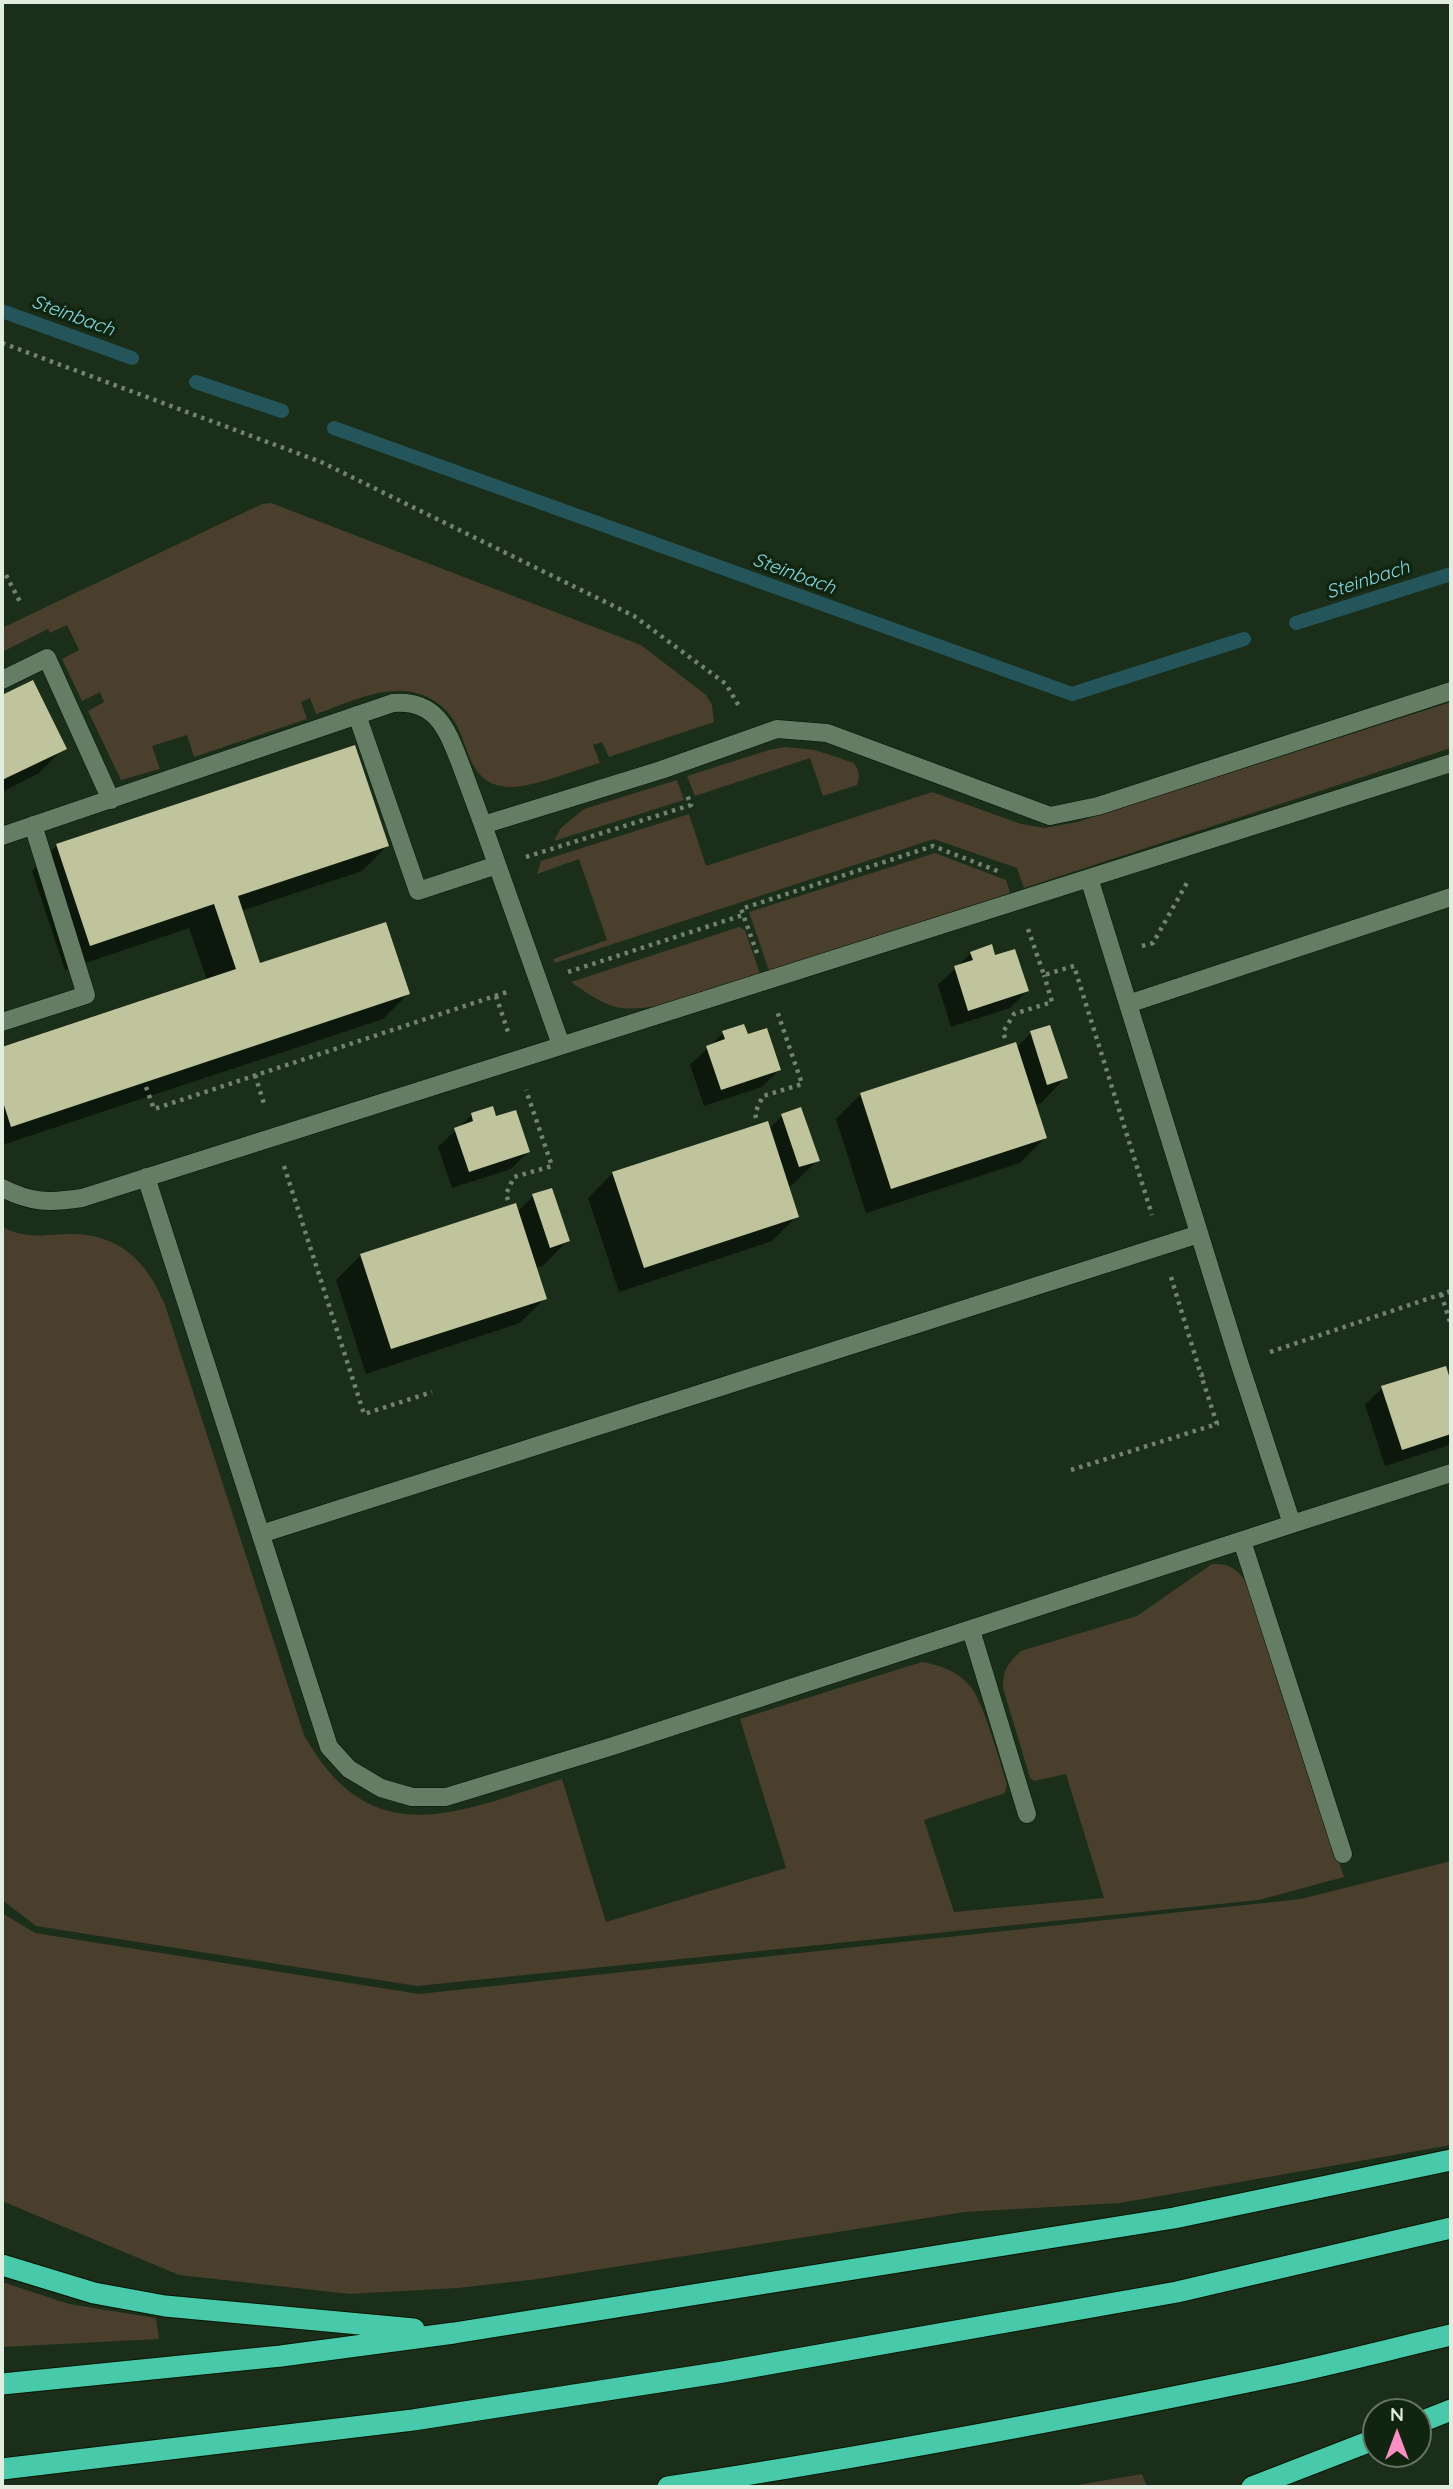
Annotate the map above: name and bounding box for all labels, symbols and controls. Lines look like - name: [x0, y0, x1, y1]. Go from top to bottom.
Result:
- water label: Steinbach: [28, 291, 118, 341]
- water label: Steinbach: [749, 549, 839, 599]
- water label: Steinbach: [1323, 556, 1413, 604]
- north arrow: [1362, 2398, 1432, 2468]
- text: N: [1390, 2402, 1404, 2426]

